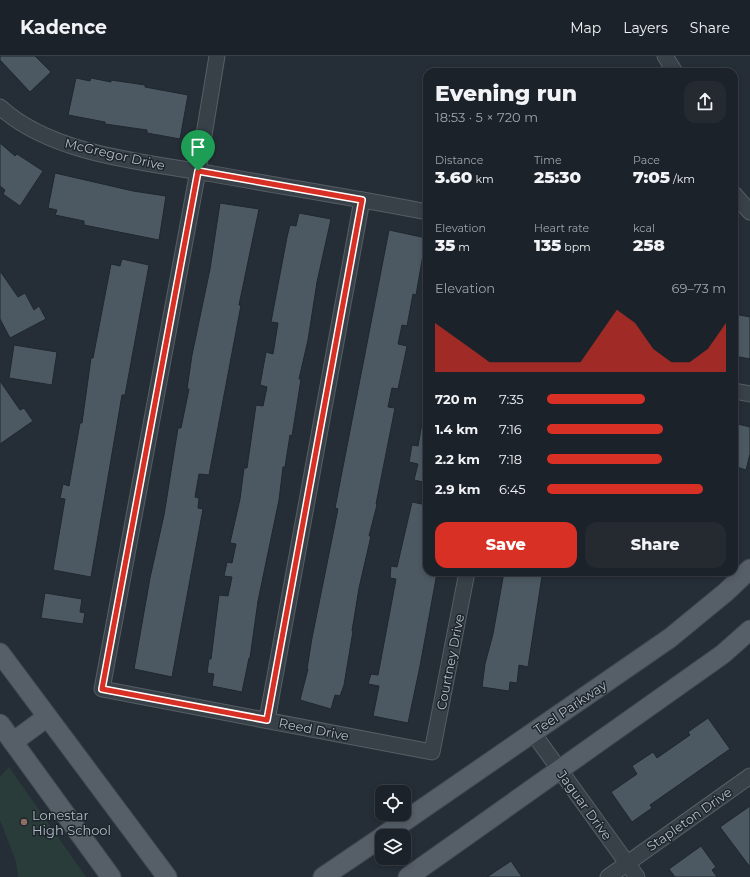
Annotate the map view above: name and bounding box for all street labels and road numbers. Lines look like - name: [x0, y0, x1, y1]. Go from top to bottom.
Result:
- street label: McGregor Drive: [63, 135, 167, 173]
- street label: Courtney Drive: [433, 612, 467, 711]
- street label: Teel Parkway: [531, 676, 610, 737]
- street label: Reed Drive: [277, 714, 351, 744]
- street label: Jaguar Drive: [554, 766, 616, 843]
- street label: Stapleton Drive: [643, 784, 735, 854]

